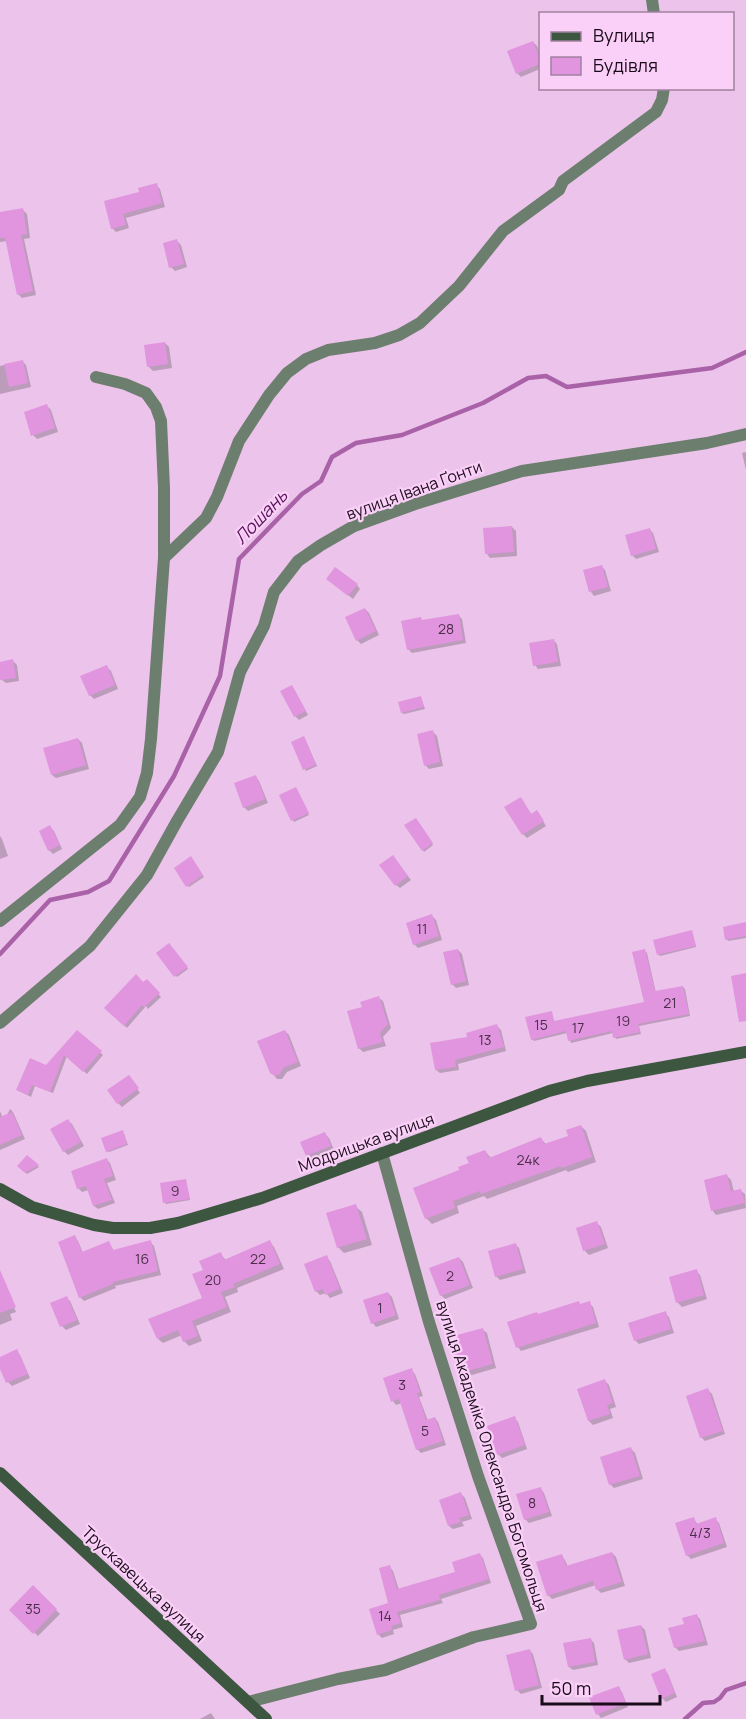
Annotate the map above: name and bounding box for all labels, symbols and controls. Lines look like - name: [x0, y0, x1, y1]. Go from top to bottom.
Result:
- legend: [539, 12, 734, 90]
- text: Вулиця: [593, 23, 655, 47]
- text: Будівля: [593, 53, 658, 77]
- street label: вулиця Івана Ґонти: [343, 455, 485, 525]
- water label: Лошань: [228, 484, 292, 549]
- house number: 28: [438, 619, 454, 638]
- house number: 11: [417, 919, 427, 938]
- house number: 21: [663, 993, 677, 1012]
- house number: 19: [616, 1011, 630, 1030]
- house number: 15: [534, 1015, 548, 1034]
- house number: 17: [572, 1018, 584, 1037]
- house number: 13: [478, 1030, 492, 1049]
- street label: Модрицька вулиця: [295, 1107, 437, 1177]
- house number: 24к: [517, 1150, 540, 1169]
- house number: 9: [171, 1181, 179, 1200]
- house number: 16: [135, 1249, 149, 1268]
- house number: 22: [250, 1249, 266, 1268]
- house number: 2: [446, 1266, 454, 1285]
- house number: 20: [205, 1270, 221, 1289]
- street label: вулиця Академіка Олександра Богомольця: [431, 1297, 553, 1615]
- house number: 1: [377, 1298, 383, 1317]
- house number: 3: [398, 1375, 406, 1394]
- house number: 5: [421, 1421, 429, 1440]
- house number: 8: [528, 1493, 536, 1512]
- street label: Трускавецька вулиця: [77, 1521, 211, 1647]
- house number: 4/3: [689, 1523, 711, 1542]
- house number: 35: [25, 1599, 41, 1618]
- house number: 14: [378, 1606, 392, 1625]
- scale bar: [542, 1668, 660, 1706]
- text: 50 m: [551, 1676, 591, 1700]

